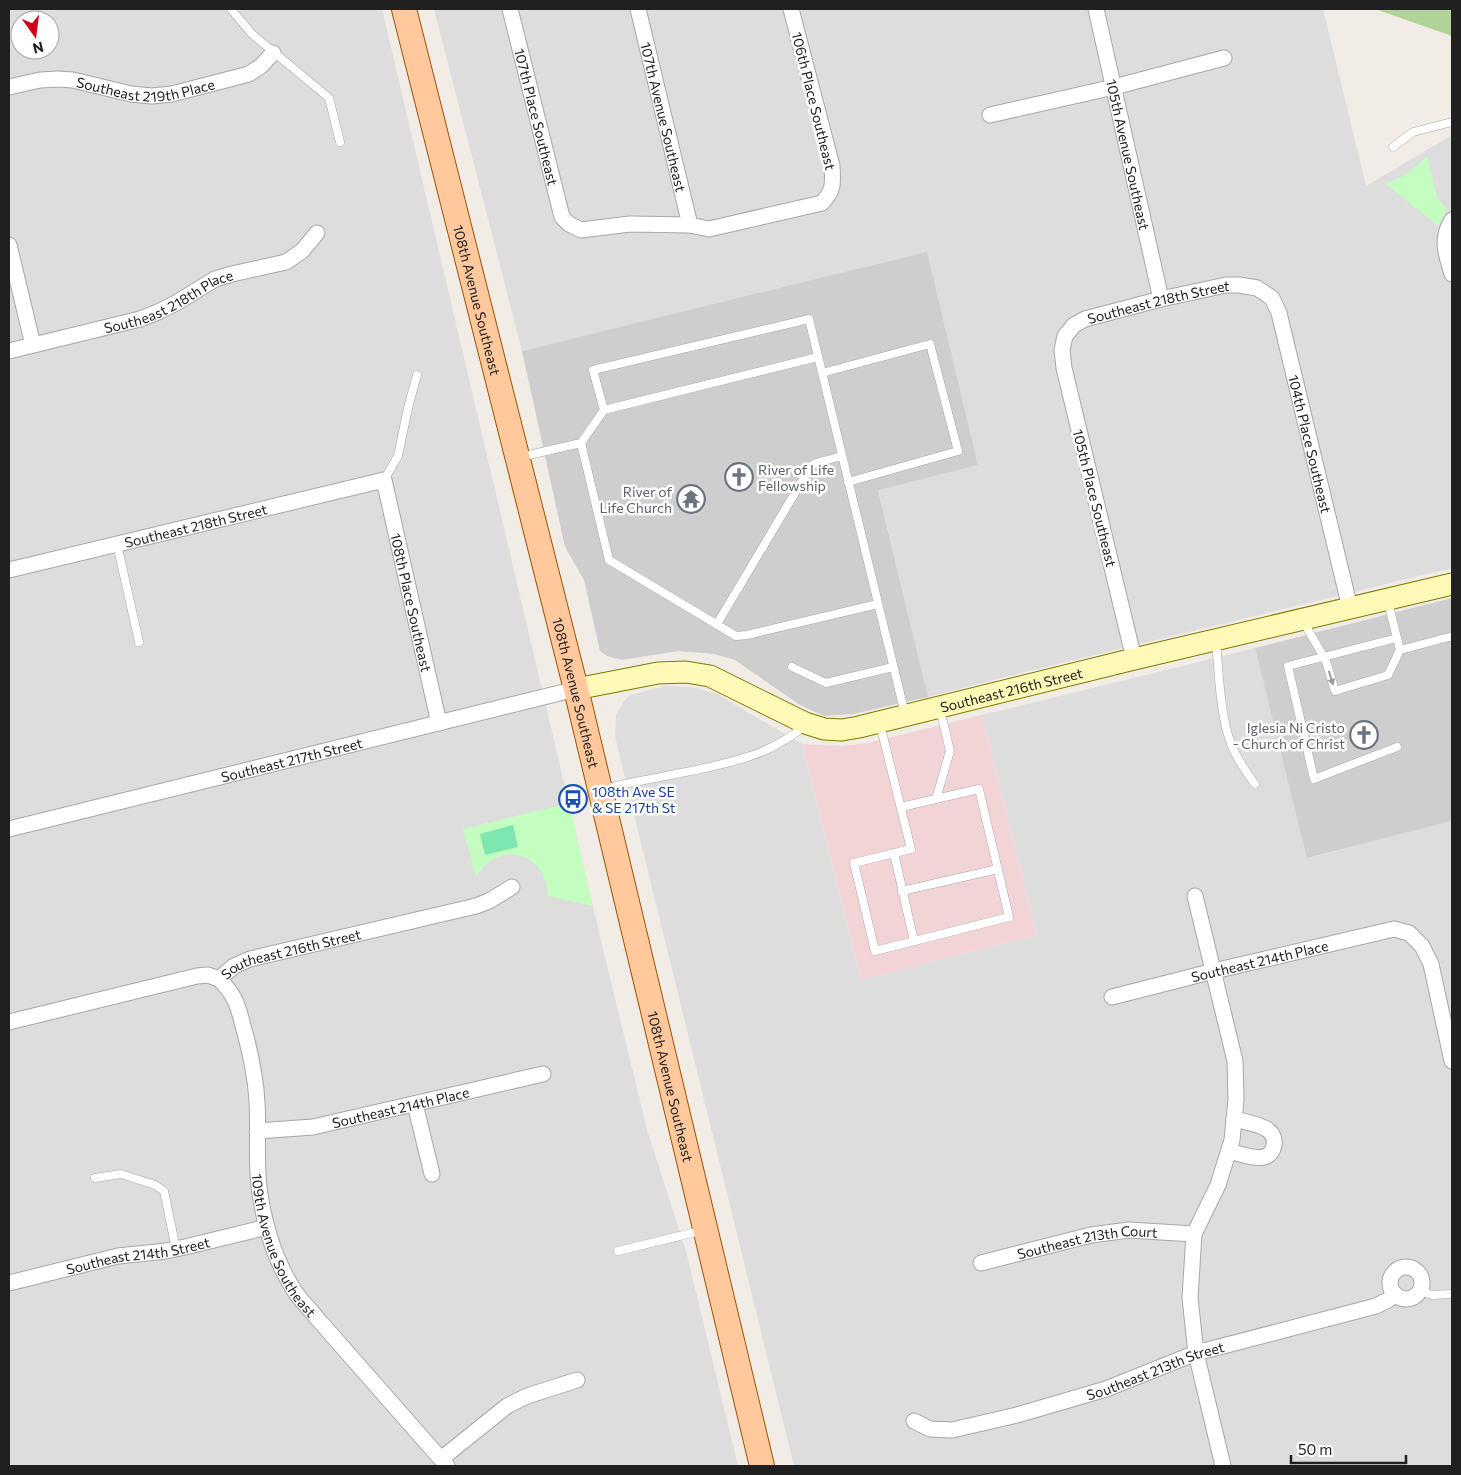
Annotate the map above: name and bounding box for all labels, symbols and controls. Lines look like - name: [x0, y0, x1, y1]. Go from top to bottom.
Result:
- north arrow: [10, 10, 60, 60]
- street label: 106th Place Southeast: [789, 30, 839, 172]
- text: N: [31, 39, 45, 58]
- street label: 107th Avenue Southeast: [638, 40, 690, 194]
- street label: 107th Place Southeast: [512, 46, 562, 187]
- street label: Southeast 219th Place: [75, 73, 216, 105]
- street label: 105th Avenue Southeast: [1103, 77, 1154, 232]
- street label: 108th Avenue Southeast: [450, 223, 505, 377]
- street label: Southeast 218th Place: [102, 266, 235, 336]
- street label: Southeast 218th Street: [1085, 277, 1230, 327]
- street label: 104th Place Southeast: [1286, 373, 1335, 515]
- street label: 105th Place Southeast: [1070, 427, 1120, 569]
- place label: River of Life Fellowship: [758, 461, 834, 494]
- church icon: River of Life Fellowship: [724, 462, 754, 492]
- place label: River of Life Church: [599, 483, 672, 516]
- temple icon: River of Life Church: [676, 484, 706, 514]
- street label: Southeast 218th Street: [123, 500, 269, 551]
- street label: 108th Place Southeast: [388, 531, 436, 674]
- street label: 108th Avenue Southeast: [550, 615, 603, 770]
- street label: Southeast 216th Street: [938, 663, 1084, 715]
- one-way arrow: [1328, 671, 1336, 686]
- place label: Iglesia Ni Cristo - Church of Christ: [1233, 719, 1345, 752]
- church icon: Iglesia Ni Cristo - Church of Christ: [1349, 720, 1379, 750]
- street label: Southeast 217th Street: [219, 734, 364, 785]
- place label: 108th Ave SE & SE 217th St: [592, 783, 676, 816]
- bus stop icon: 108th Ave SE & SE 217th St: [558, 784, 588, 814]
- street label: Southeast 216th Street: [217, 925, 363, 982]
- street label: Southeast 214th Place: [1189, 936, 1330, 985]
- street label: 108th Avenue Southeast: [645, 1009, 697, 1164]
- street label: Southeast 214th Place: [330, 1083, 471, 1131]
- street label: 109th Avenue Southeast: [249, 1173, 321, 1320]
- street label: Southeast 213th Court: [1015, 1221, 1158, 1262]
- street label: Southeast 214th Street: [64, 1233, 212, 1277]
- street label: Southeast 213th Street: [1084, 1338, 1226, 1403]
- scale bar: [1291, 1432, 1406, 1464]
- text: 50 m: [1298, 1440, 1332, 1458]

